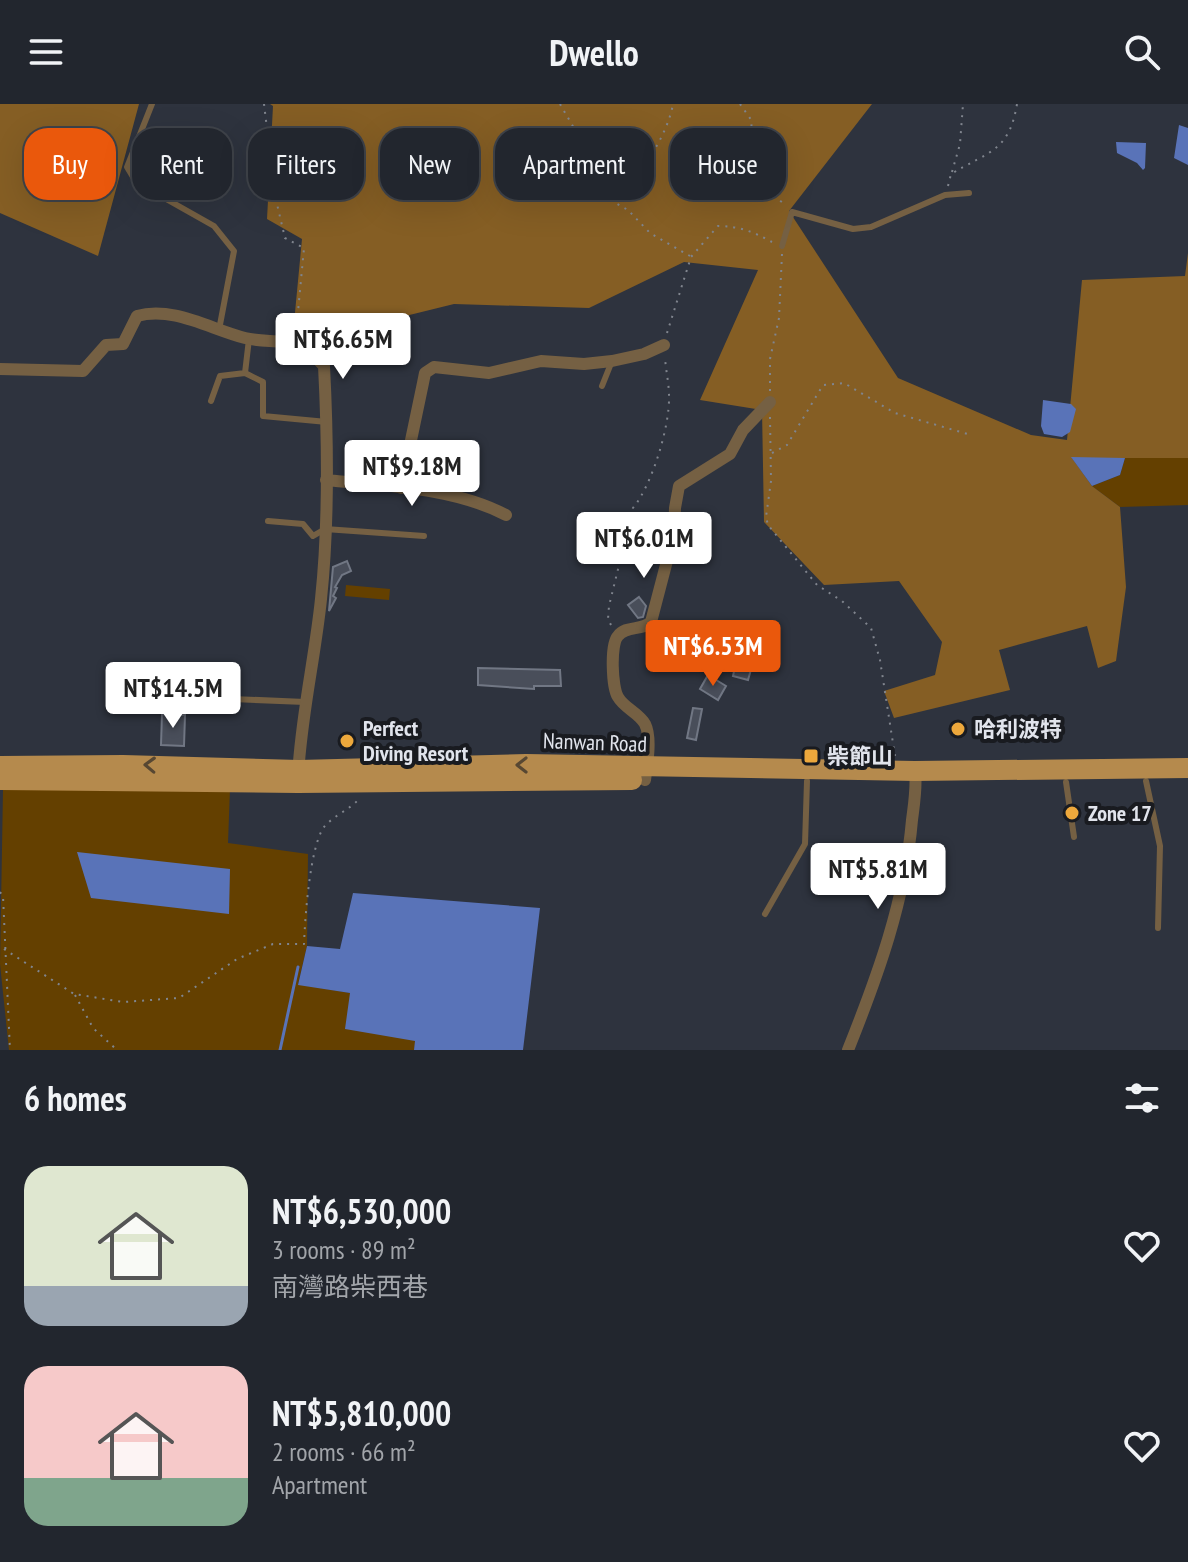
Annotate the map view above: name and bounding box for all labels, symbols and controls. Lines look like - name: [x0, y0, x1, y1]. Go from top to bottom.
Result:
- text: Dwello: [549, 29, 639, 76]
- icon: menu: [24, 30, 68, 74]
- icon: search: [1120, 30, 1164, 74]
- chip: Buy: [24, 128, 116, 200]
- chip: Rent: [132, 128, 232, 200]
- chip: Filters: [248, 128, 364, 200]
- chip: New: [380, 128, 479, 200]
- chip: Apartment: [495, 128, 654, 200]
- chip: House: [670, 128, 786, 200]
- pin: NT$6.65M: [260, 313, 426, 381]
- text: NT$6.65M: [294, 322, 392, 355]
- pin: NT$9.18M: [329, 440, 495, 508]
- text: NT$9.18M: [363, 449, 461, 482]
- pin: NT$6.01M: [561, 512, 727, 580]
- text: NT$6.01M: [595, 521, 693, 554]
- pin: NT$6.53M: [630, 620, 796, 688]
- text: NT$6.53M: [664, 629, 762, 662]
- pin: NT$14.5M: [90, 662, 256, 730]
- text: NT$14.5M: [124, 671, 222, 704]
- place label: Perfect Diving Resort: [363, 714, 469, 767]
- place label: 哈利波特: [974, 715, 1062, 743]
- marker: 哈利波特: [949, 720, 967, 738]
- street label: Nanwan Road: [543, 726, 647, 758]
- marker: Perfect Diving Resort: [338, 732, 356, 750]
- place label: 柴節山: [827, 742, 893, 770]
- marker: 柴節山: [802, 747, 820, 765]
- one-way arrow: [515, 756, 528, 773]
- one-way arrow: [143, 757, 156, 774]
- place label: Zone 17: [1088, 799, 1152, 827]
- marker: Zone 17: [1063, 804, 1081, 822]
- pin: NT$5.81M: [795, 843, 961, 911]
- text: NT$5.81M: [829, 852, 927, 885]
- text: 6 homes: [24, 1076, 127, 1120]
- icon: filters: [1120, 1076, 1164, 1120]
- text: NT$6,530,000: [272, 1189, 451, 1233]
- icon: home: [88, 1198, 184, 1294]
- icon: heart: [1120, 1224, 1164, 1268]
- text: 3 rooms · 89 m²: [272, 1233, 416, 1266]
- text: 南灣路柴西巷: [272, 1270, 428, 1303]
- text: NT$5,810,000: [272, 1391, 451, 1435]
- icon: home: [88, 1398, 184, 1494]
- icon: heart: [1120, 1424, 1164, 1468]
- text: 2 rooms · 66 m²: [272, 1435, 416, 1468]
- text: Apartment: [272, 1468, 367, 1501]

